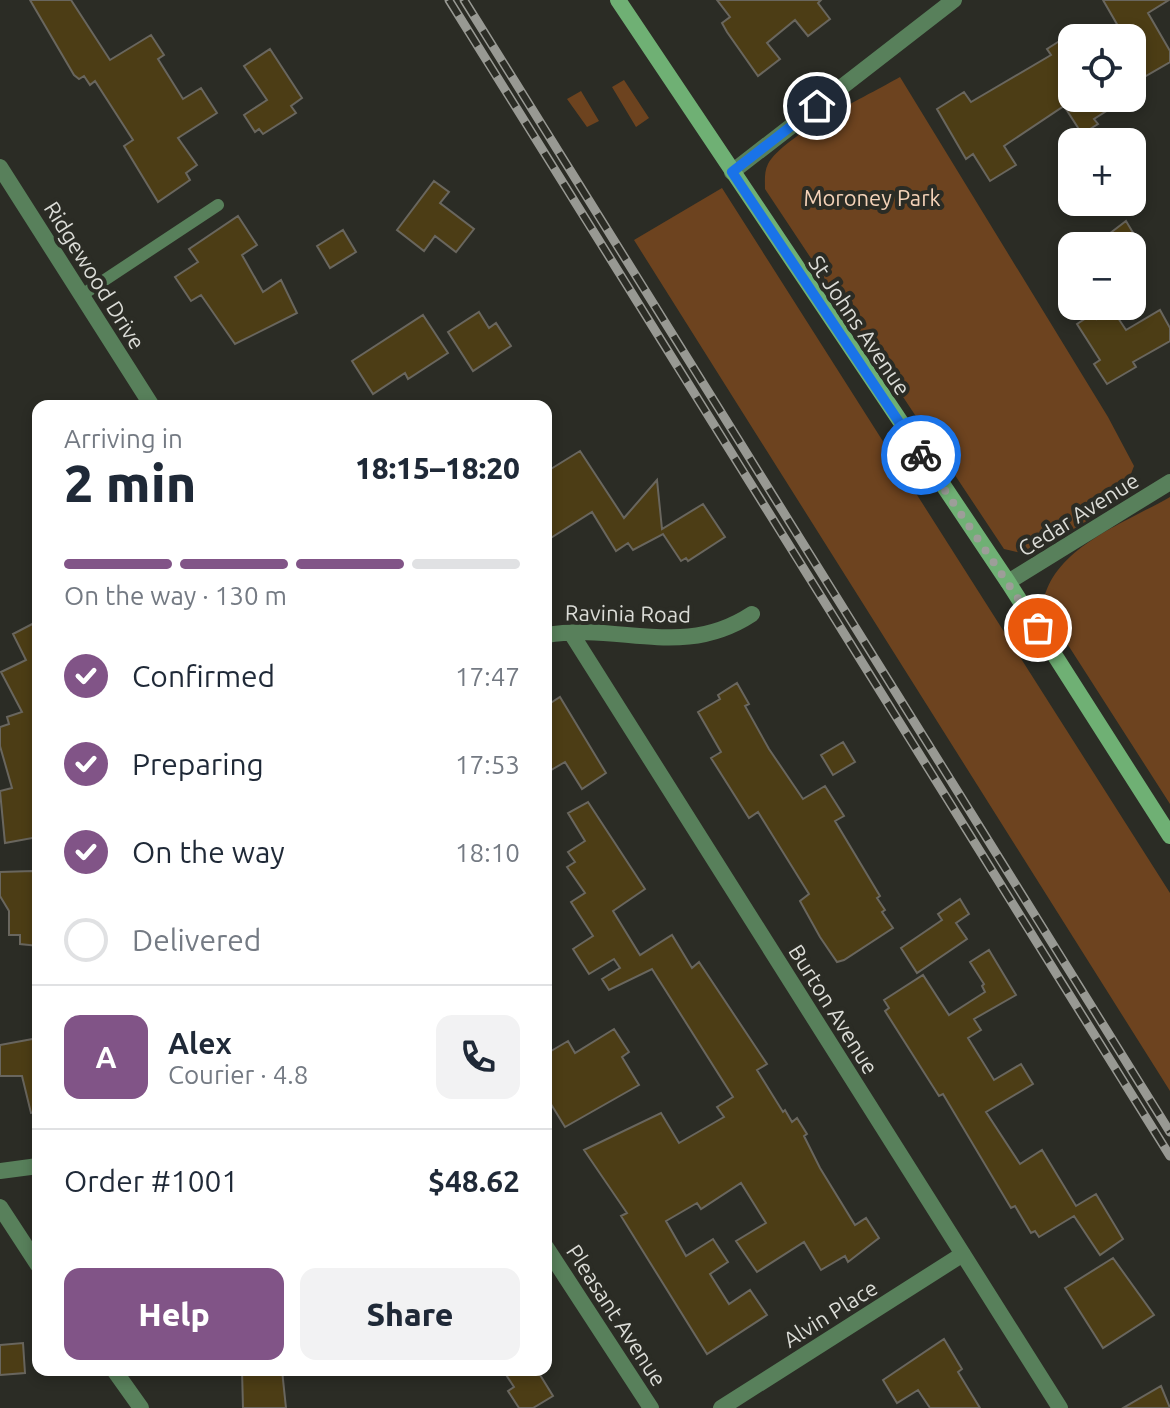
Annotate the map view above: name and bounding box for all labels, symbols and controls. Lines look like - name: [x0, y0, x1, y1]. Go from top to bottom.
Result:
- map controls: [1058, 24, 1146, 320]
- button: locate: [1058, 24, 1146, 112]
- pin: [783, 72, 851, 140]
- icon: home: [795, 84, 839, 128]
- button: +: [1058, 128, 1146, 216]
- park label: Moroney Park: [803, 185, 941, 210]
- street label: Ridgewood Drive: [40, 197, 150, 353]
- button: −: [1058, 232, 1146, 320]
- street label: St Johns Avenue: [804, 251, 916, 399]
- courier: [881, 415, 961, 495]
- text: Arriving in: [64, 424, 183, 453]
- icon: bike: [899, 433, 943, 477]
- text: 18:15–18:20: [355, 451, 520, 485]
- text: 2 min: [64, 454, 196, 512]
- street label: Cedar Avenue: [1013, 467, 1143, 561]
- text: On the way · 130 m: [64, 581, 287, 610]
- pin: [1004, 594, 1072, 662]
- street label: Ravinia Road: [565, 599, 691, 627]
- icon: bag: [1016, 606, 1060, 650]
- icon: check: [64, 654, 108, 698]
- text: Confirmed: [132, 659, 275, 693]
- text: 17:47: [455, 662, 520, 691]
- icon: check: [64, 742, 108, 786]
- text: Preparing: [132, 747, 264, 781]
- text: 17:53: [455, 750, 520, 779]
- icon: check: [64, 830, 108, 874]
- text: On the way: [132, 835, 285, 869]
- text: 18:10: [455, 838, 520, 867]
- text: Delivered: [132, 923, 261, 957]
- street label: Burton Avenue: [784, 940, 884, 1078]
- button: phone: [436, 1015, 520, 1099]
- text: Alex: [168, 1026, 232, 1060]
- text: A: [95, 1040, 117, 1074]
- text: Courier · 4.8: [168, 1060, 308, 1089]
- text: Order #1001: [64, 1164, 238, 1198]
- text: $48.62: [428, 1164, 520, 1198]
- street label: Pleasant Avenue: [562, 1240, 672, 1390]
- button: Help: [64, 1268, 284, 1360]
- button: Share: [300, 1268, 520, 1360]
- street label: Alvin Place: [778, 1274, 882, 1352]

